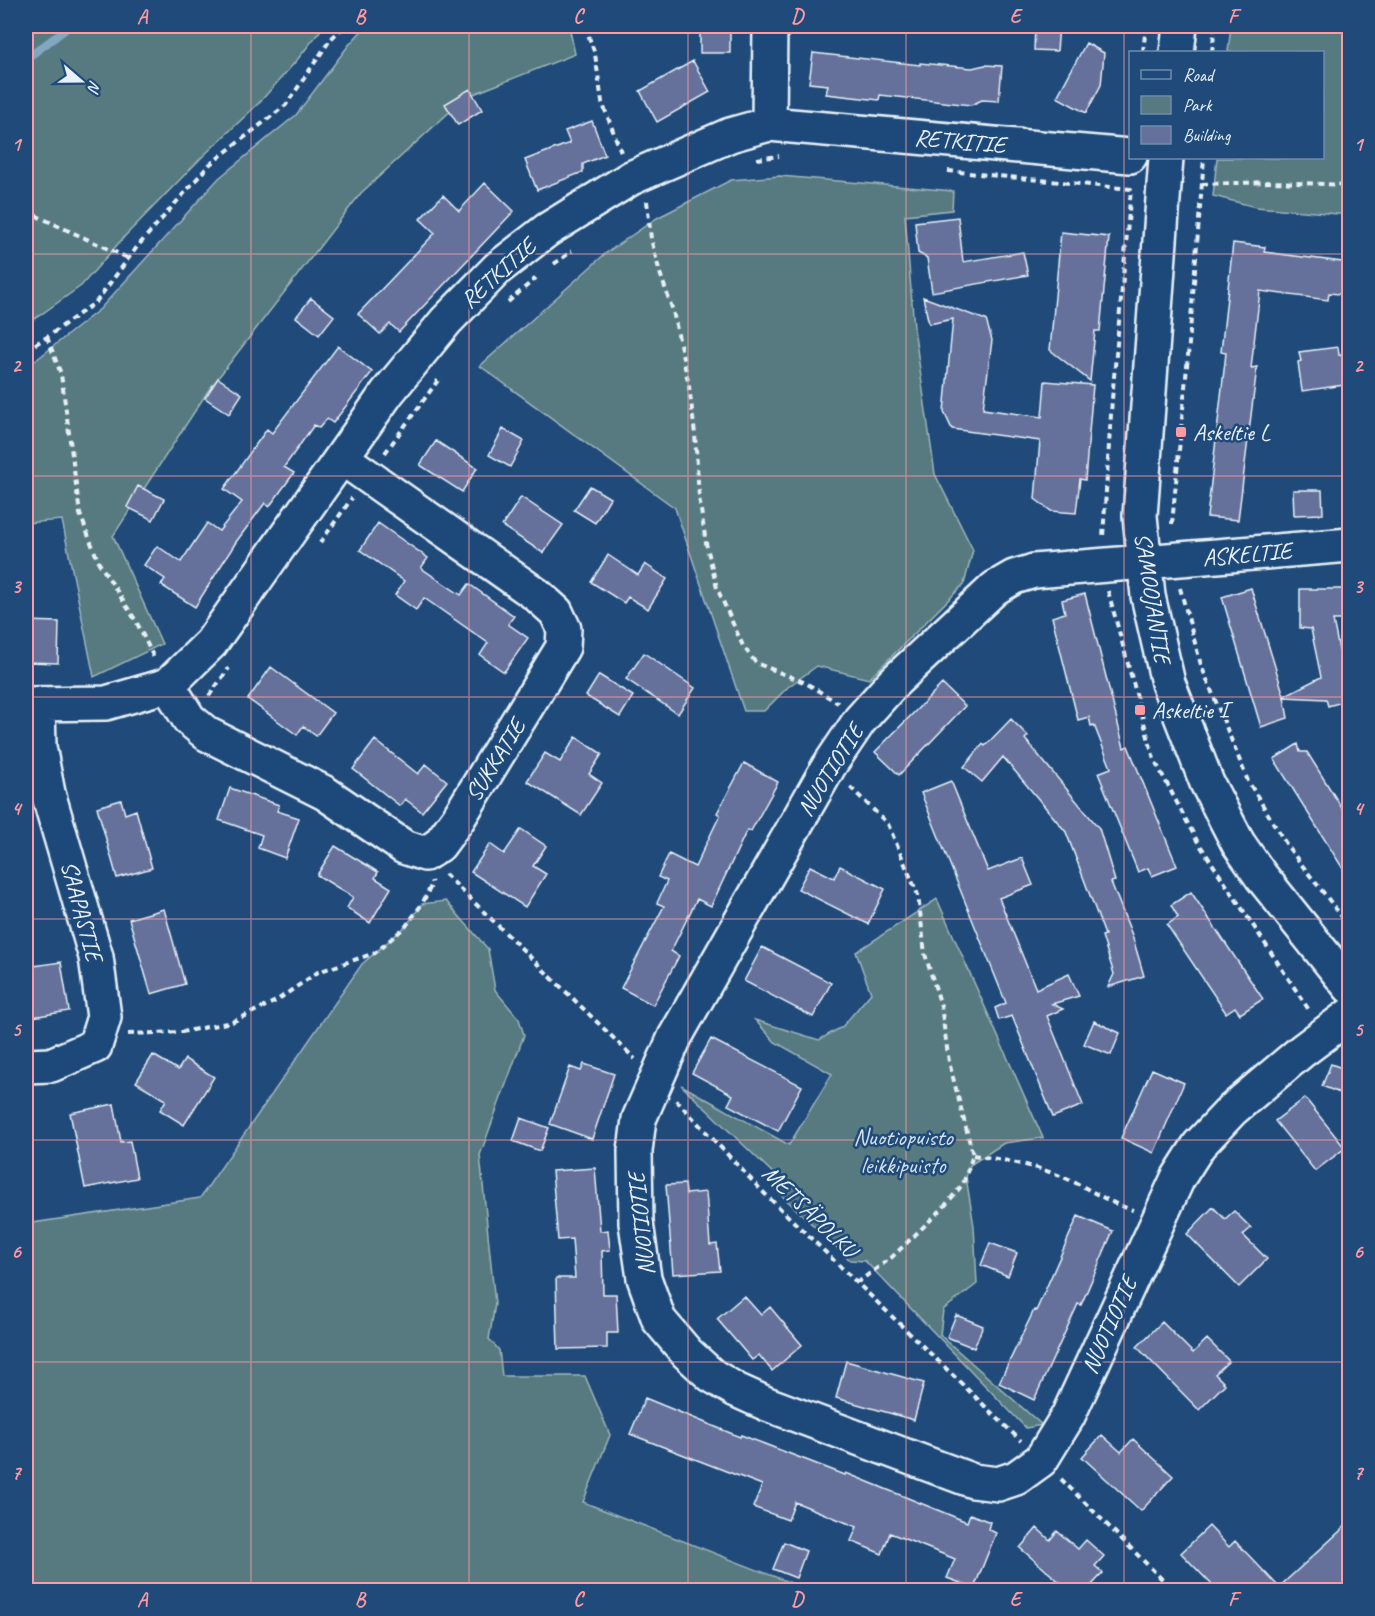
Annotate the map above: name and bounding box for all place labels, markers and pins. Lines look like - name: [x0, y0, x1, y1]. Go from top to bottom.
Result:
- place label: Askeltie L: [1193, 417, 1271, 447]
- marker: Askeltie L: [1174, 425, 1188, 439]
- place label: Askeltie I: [1152, 695, 1234, 725]
- marker: Askeltie I: [1133, 703, 1147, 717]

